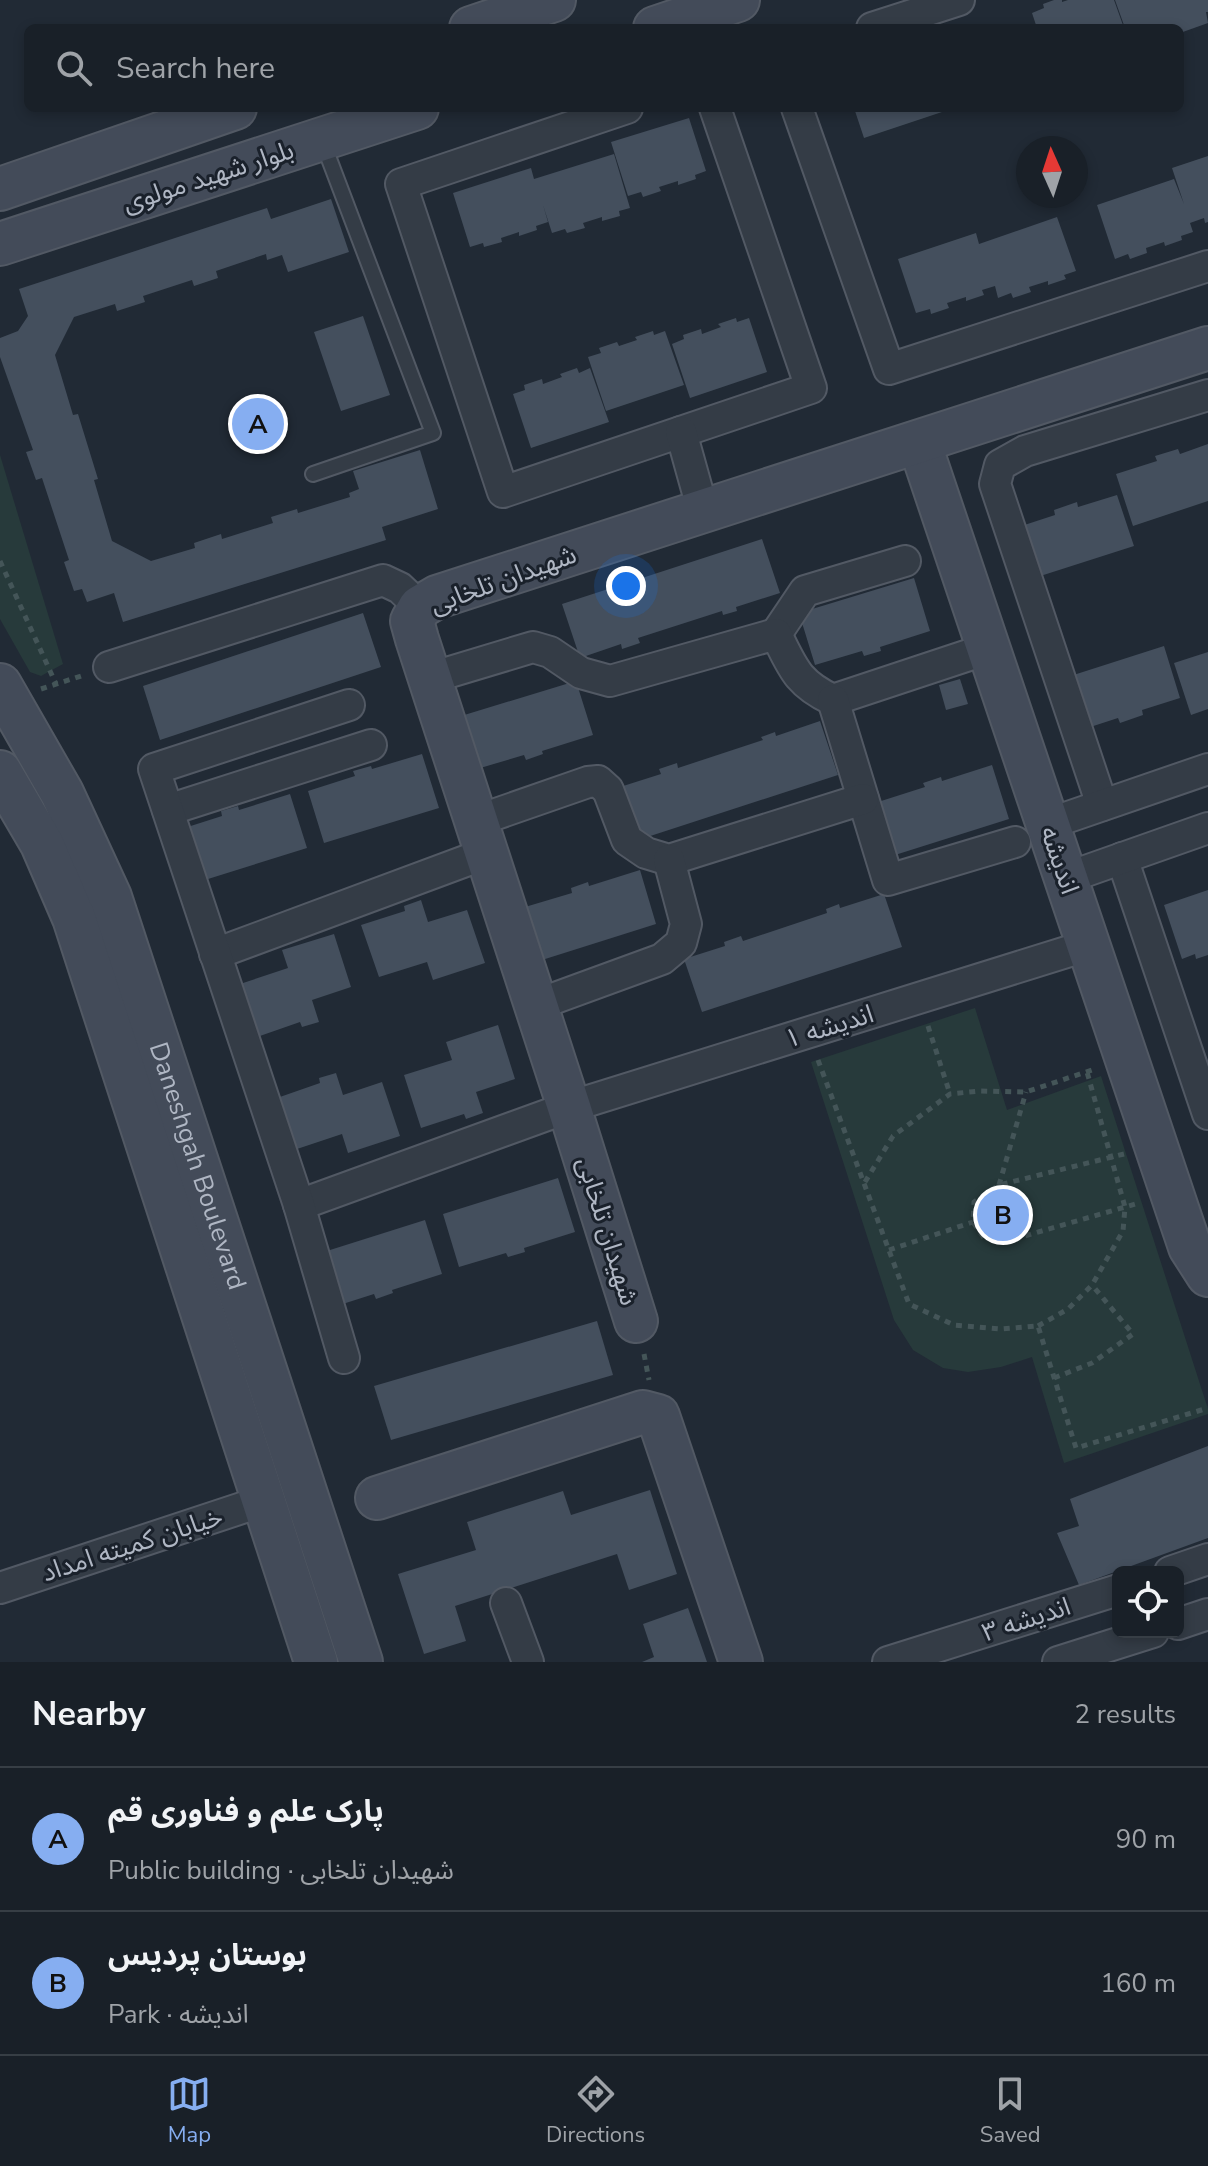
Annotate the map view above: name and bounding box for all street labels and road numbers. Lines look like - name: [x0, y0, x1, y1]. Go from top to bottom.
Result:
- street label: بلوار شهید مولوی: [118, 132, 298, 221]
- street label: شهیدان تلخابی: [425, 537, 581, 622]
- street label: انديشه: [1032, 822, 1087, 899]
- street label: اندیشه ۱: [780, 996, 878, 1057]
- street label: Daneshgah Boulevard: [141, 1038, 255, 1294]
- street label: شهیدان تلخابی: [568, 1153, 647, 1310]
- street label: خیابان کمیته امداد: [37, 1499, 227, 1590]
- street label: اندیشه ۳: [977, 1589, 1075, 1650]

